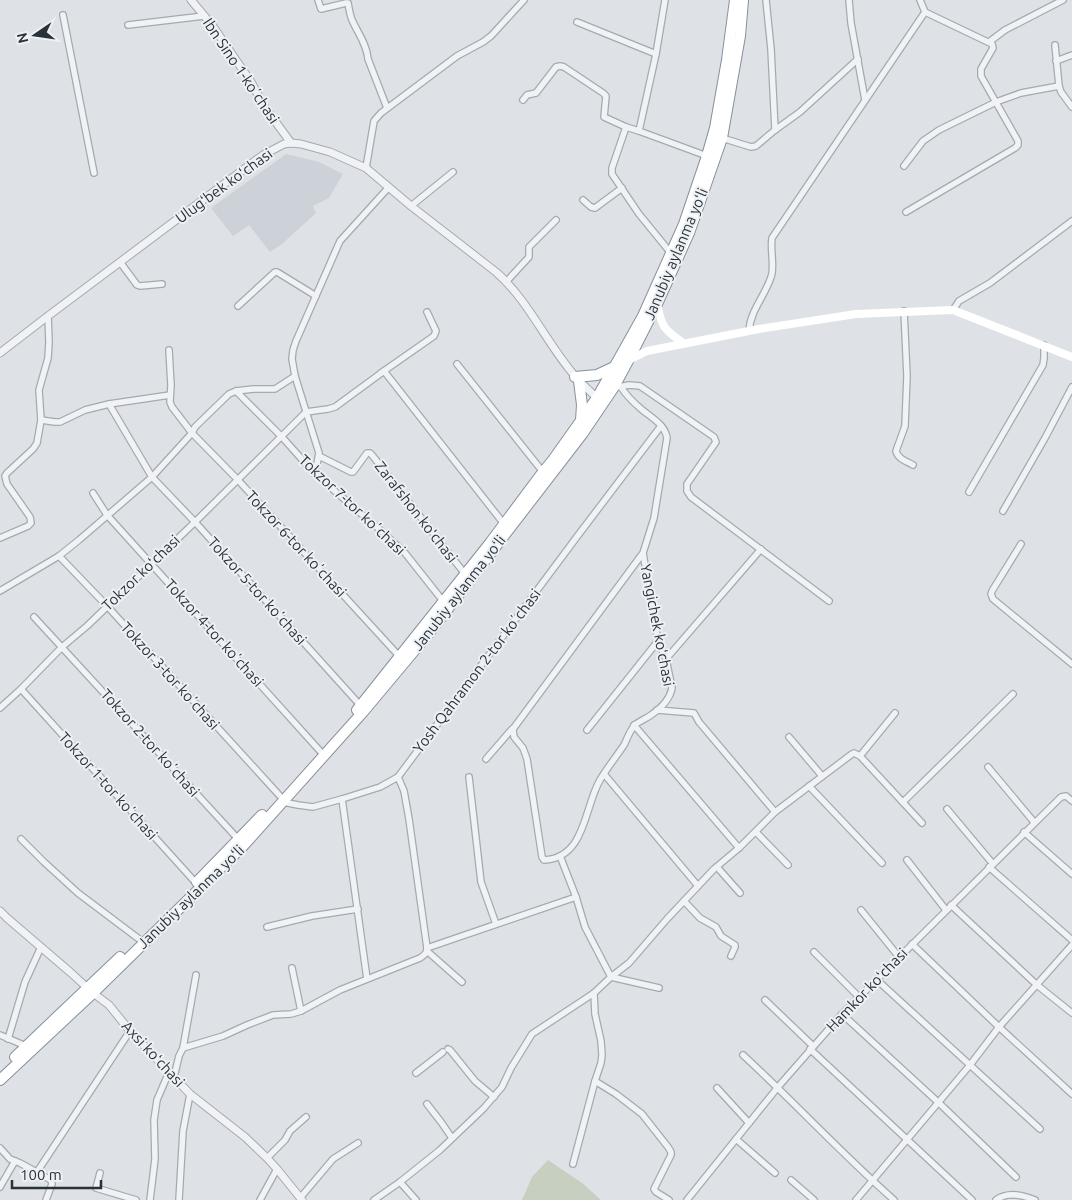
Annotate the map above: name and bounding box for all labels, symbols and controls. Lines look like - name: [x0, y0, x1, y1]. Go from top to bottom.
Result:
- north arrow: [10, 10, 60, 60]
- street label: Ibn Sino 1-koʼchasi: [200, 15, 283, 127]
- text: N: [13, 31, 31, 45]
- street label: Ulugʻbek koʻchasi: [172, 145, 275, 226]
- street label: Janubiy aylanma yoʻli: [640, 185, 711, 322]
- street label: Tokzor 7-tor koʼchasi: [296, 451, 409, 558]
- street label: Zarafshon koʻchasi: [372, 458, 461, 566]
- street label: Tokzor 6-tor koʼchasi: [243, 487, 350, 600]
- street label: Tokzor koʻchasi: [98, 531, 183, 614]
- street label: Janubiy aylanma yoʻli: [408, 532, 509, 654]
- street label: Tokzor 5-tor koʼchasi: [205, 533, 310, 648]
- street label: Yangichek koʻchasi: [637, 562, 678, 688]
- street label: Tokzor 4-tor koʼchasi: [162, 575, 267, 690]
- street label: Yosh Qahramon 2-tor koʼchasi: [409, 585, 544, 756]
- street label: Tokzor 3-tor koʼchasi: [118, 618, 223, 733]
- street label: Tokzor 2-tor koʼchasi: [98, 685, 203, 800]
- street label: Tokzor 1-tor koʼchasi: [56, 728, 161, 843]
- street label: Janubiy aylanma yoʻli: [134, 841, 247, 952]
- street label: Hamkor koʻchasi: [823, 945, 911, 1035]
- street label: Axsi koʻchasi: [118, 1017, 188, 1090]
- scale bar: [12, 1158, 101, 1190]
- text: 100 m: [20, 1166, 62, 1183]

